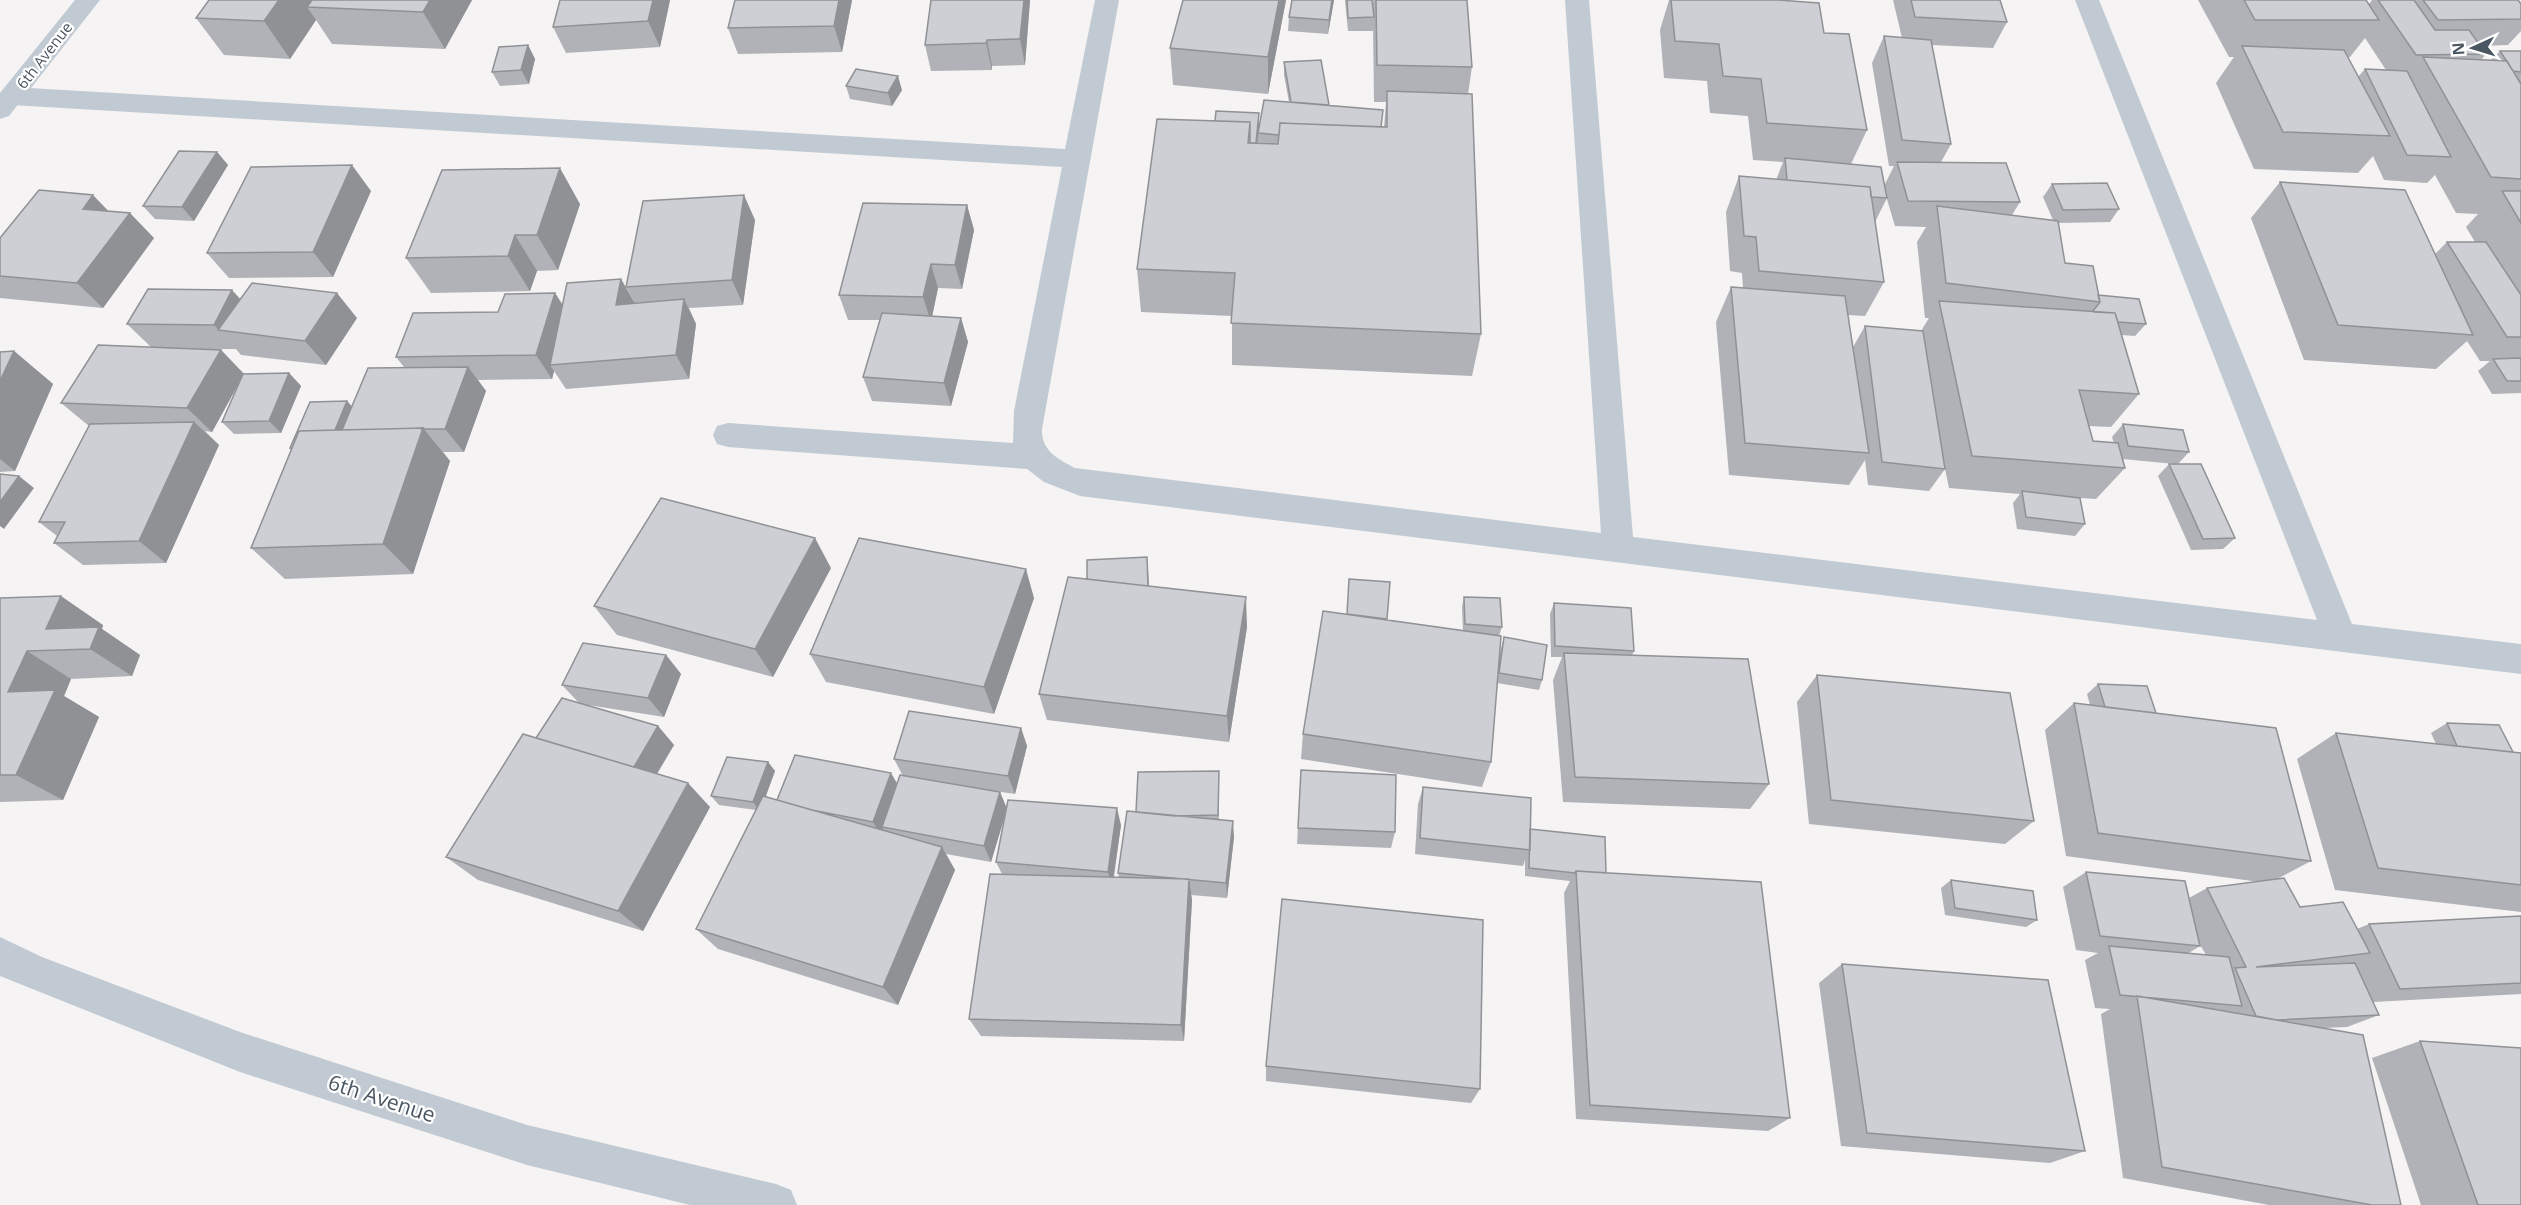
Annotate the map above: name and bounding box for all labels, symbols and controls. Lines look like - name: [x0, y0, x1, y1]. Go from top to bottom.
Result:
- street label: 6th Avenue: [12, 18, 76, 92]
- north arrow: [2443, 18, 2503, 78]
- text: N: [2447, 42, 2469, 56]
- street label: 6th Avenue: [325, 1068, 439, 1128]

